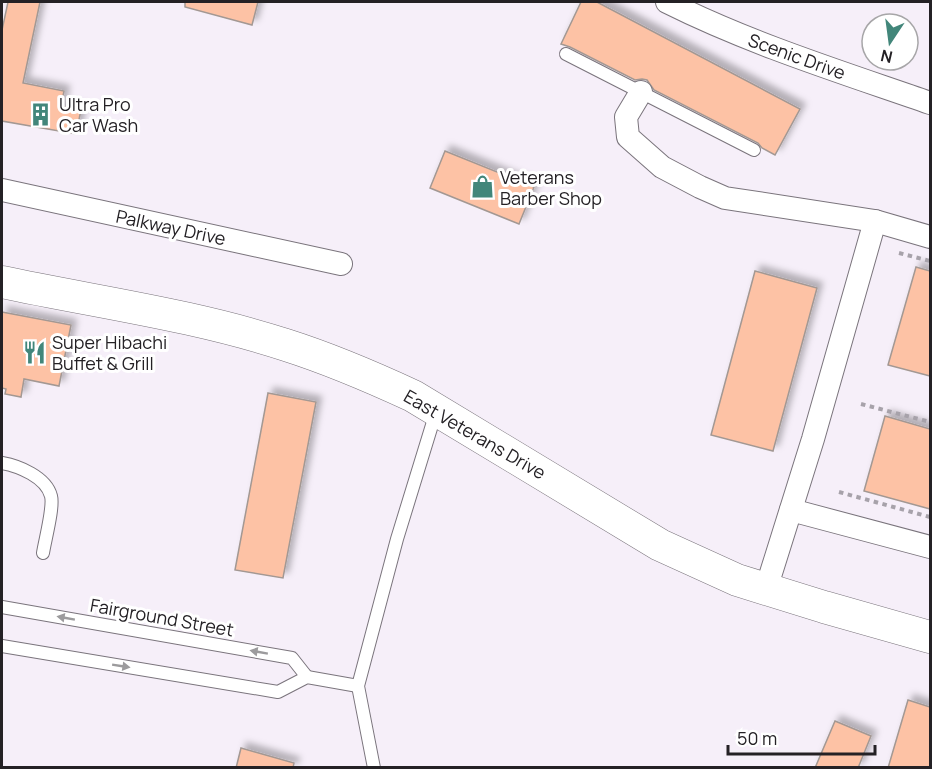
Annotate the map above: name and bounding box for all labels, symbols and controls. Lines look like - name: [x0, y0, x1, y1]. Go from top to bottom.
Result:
- north arrow: [860, 12, 920, 72]
- street label: Scenic Drive: [745, 27, 849, 85]
- text: N: [879, 45, 895, 69]
- place label: Ultra Pro Car Wash: [59, 92, 138, 137]
- building icon: Ultra Pro Car Wash: [28, 101, 54, 127]
- place label: Veterans Barber Shop: [500, 165, 602, 210]
- shop icon: Veterans Barber Shop: [469, 174, 495, 200]
- street label: Palkway Drive: [114, 204, 228, 250]
- place label: Super Hibachi Buffet & Grill: [52, 330, 167, 375]
- restaurant icon: Super Hibachi Buffet & Grill: [21, 339, 47, 365]
- street label: East Veterans Drive: [400, 384, 550, 484]
- street label: Fairground Street: [88, 593, 236, 641]
- one-way arrow: [57, 613, 76, 622]
- one-way arrow: [249, 647, 268, 656]
- one-way arrow: [112, 662, 131, 671]
- scale bar: [728, 718, 875, 756]
- text: 50 m: [737, 726, 777, 750]

